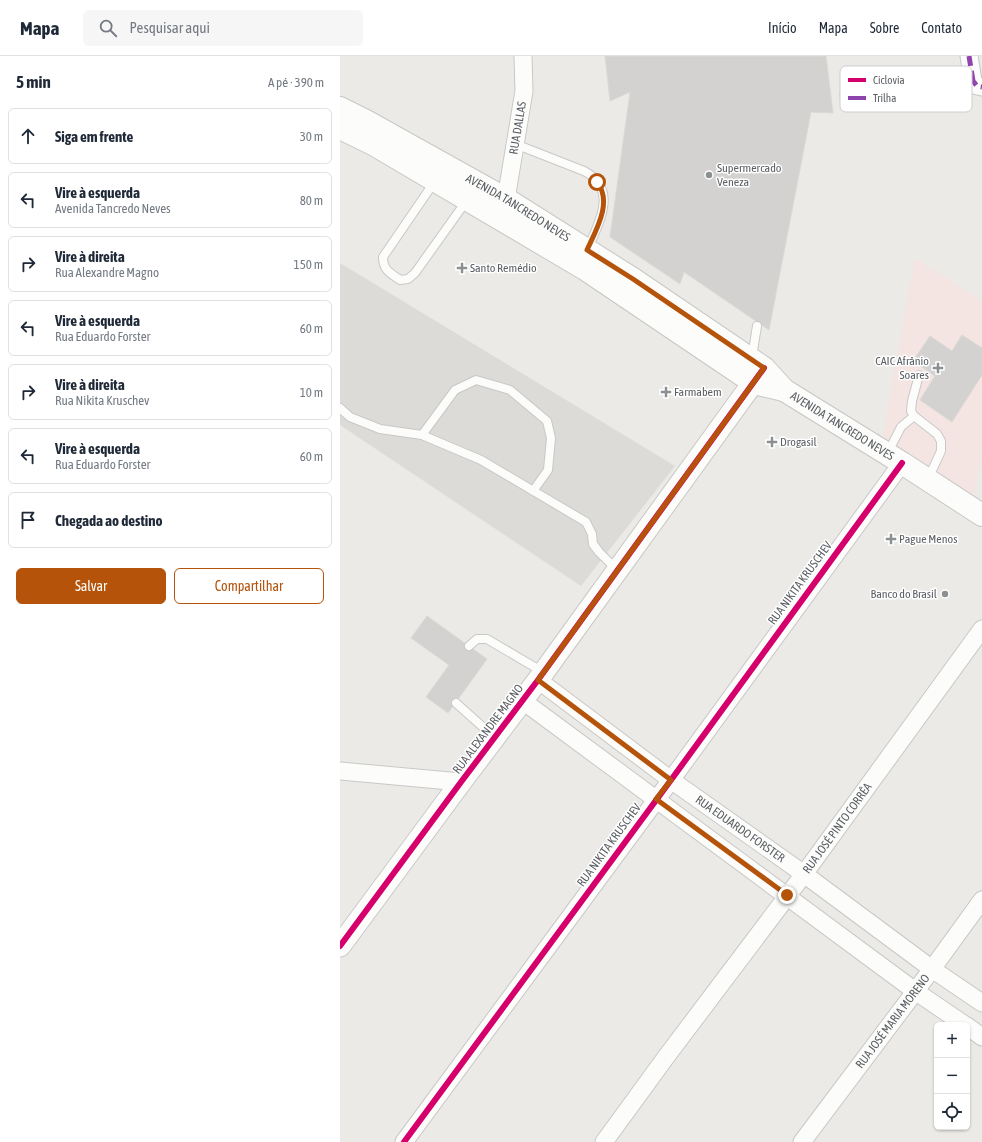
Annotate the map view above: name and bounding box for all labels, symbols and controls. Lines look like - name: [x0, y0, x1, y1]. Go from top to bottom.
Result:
- search box: [83, 10, 363, 46]
- text: Mapa: [20, 17, 59, 39]
- icon: search: [97, 17, 119, 39]
- text: Pesquisar aqui: [129, 19, 210, 36]
- text: Início: [768, 20, 797, 36]
- text: Mapa: [819, 20, 848, 36]
- text: Sobre: [870, 20, 899, 36]
- text: Contato: [921, 20, 962, 36]
- legend: [840, 66, 972, 112]
- text: 5 min: [16, 72, 51, 92]
- text: Ciclovia: [873, 74, 905, 86]
- text: A pé · 390 m: [268, 75, 324, 90]
- text: Trilha: [873, 92, 896, 104]
- street label: RUA DALLAS: [507, 100, 529, 156]
- icon: ahead: [17, 125, 39, 147]
- text: Siga em frente: [55, 128, 133, 145]
- text: 30 m: [300, 129, 323, 144]
- place label: Supermercado Veneza: [717, 161, 782, 189]
- marker: Supermercado Veneza: [704, 170, 714, 180]
- street label: AVENIDA TANCREDO NEVES: [463, 171, 573, 244]
- route start: [588, 173, 606, 191]
- text: Vire à esquerda: [55, 184, 140, 201]
- icon: left: [17, 189, 39, 211]
- text: 80 m: [300, 193, 323, 208]
- text: Avenida Tancredo Neves: [55, 201, 171, 216]
- text: Vire à direita: [55, 248, 125, 265]
- icon: right: [17, 253, 39, 275]
- text: 150 m: [294, 257, 323, 272]
- place label: Santo Remédio: [470, 261, 537, 275]
- marker: Santo Remédio: [457, 263, 467, 273]
- text: Rua Alexandre Magno: [55, 265, 159, 280]
- text: Vire à esquerda: [55, 312, 140, 329]
- icon: left: [17, 317, 39, 339]
- text: 60 m: [300, 321, 323, 336]
- text: Rua Eduardo Forster: [55, 329, 150, 344]
- place label: CAIC Afrânio Soares: [875, 354, 929, 382]
- marker: CAIC Afrânio Soares: [932, 362, 944, 374]
- text: Vire à direita: [55, 376, 125, 393]
- icon: right: [17, 381, 39, 403]
- text: 10 m: [300, 385, 323, 400]
- place label: Farmabem: [674, 385, 722, 399]
- marker: Farmabem: [661, 387, 671, 397]
- street label: AVENIDA TANCREDO NEVES: [788, 389, 897, 463]
- text: Rua Nikita Kruschev: [55, 393, 149, 408]
- place label: Drogasil: [780, 435, 817, 449]
- marker: Drogasil: [767, 437, 777, 447]
- text: Vire à esquerda: [55, 440, 140, 457]
- icon: left: [17, 445, 39, 467]
- text: 60 m: [300, 449, 323, 464]
- text: Rua Eduardo Forster: [55, 457, 150, 472]
- icon: arrive: [17, 509, 39, 531]
- text: Chegada ao destino: [55, 512, 163, 529]
- place label: Pague Menos: [899, 532, 957, 546]
- marker: Pague Menos: [886, 534, 896, 544]
- street label: RUA NIKITA KRUSCHEV: [765, 539, 835, 627]
- button: Salvar: [16, 568, 166, 604]
- button: Compartilhar: [174, 568, 324, 604]
- place label: Banco do Brasil: [870, 587, 938, 601]
- marker: Banco do Brasil: [940, 589, 950, 599]
- street label: RUA ALEXANDRE MAGNO: [450, 681, 526, 777]
- street label: RUA JOSÉ PINTO CORRÊA: [800, 780, 875, 876]
- street label: RUA EDUARDO FORSTER: [693, 792, 788, 865]
- street label: RUA NIKITA KRUSCHEV: [574, 801, 644, 889]
- route end: [778, 886, 796, 904]
- street label: RUA JOSÉ MARIA MORENO: [853, 971, 933, 1071]
- map controls: [934, 1022, 970, 1130]
- button: +: [934, 1022, 970, 1058]
- button: −: [934, 1058, 970, 1094]
- button: locate: [934, 1094, 970, 1130]

